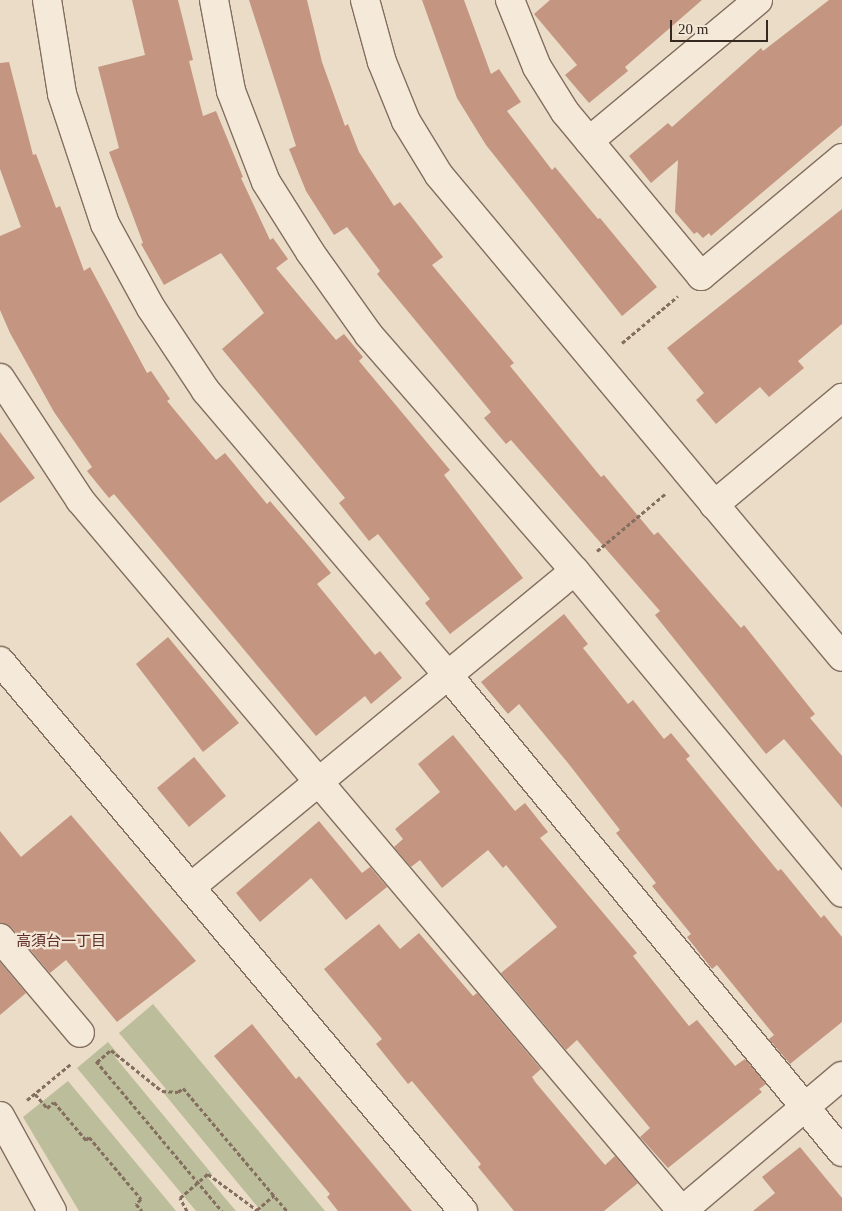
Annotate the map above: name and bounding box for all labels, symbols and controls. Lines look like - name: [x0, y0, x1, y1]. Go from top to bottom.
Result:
- scale bar: [672, 10, 770, 42]
- text: 20 m: [678, 21, 708, 37]
- district label: 高須台一丁目: [16, 933, 106, 951]

